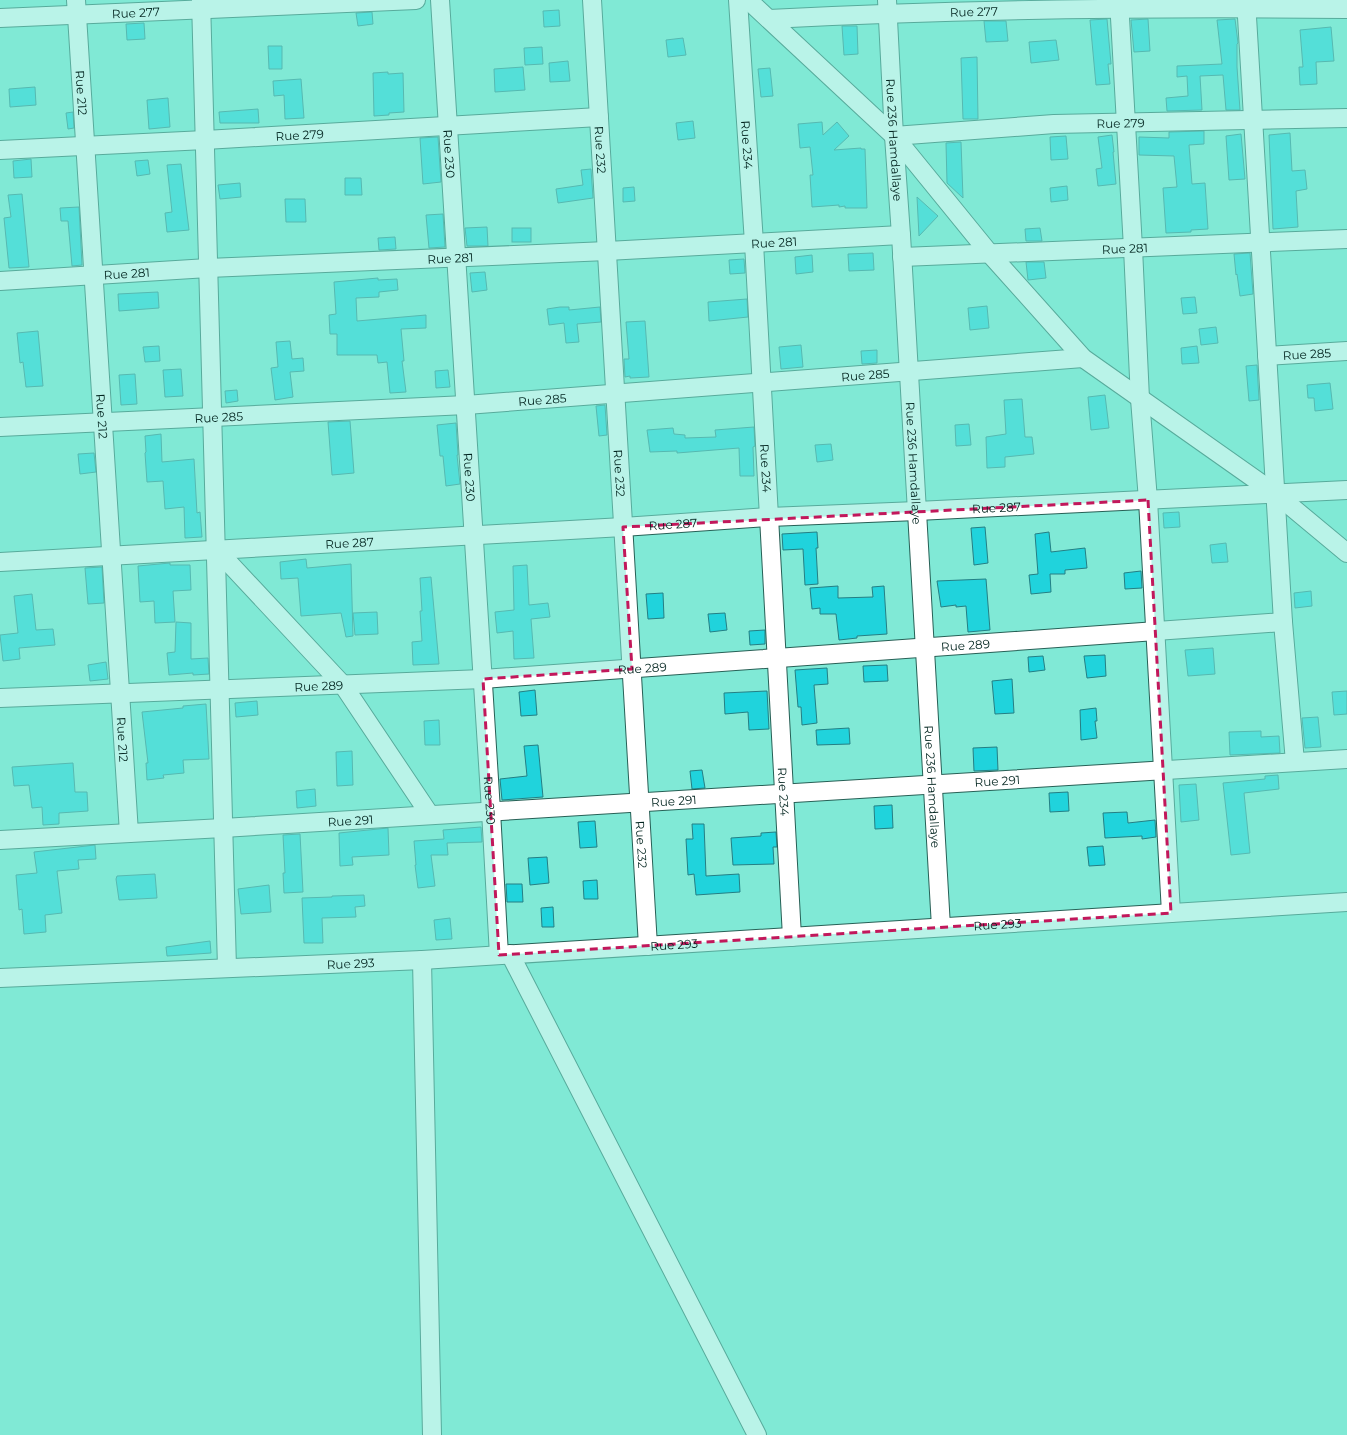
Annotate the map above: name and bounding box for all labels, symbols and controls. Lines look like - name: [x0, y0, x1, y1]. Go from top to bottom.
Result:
- street label: Rue 277: [950, 3, 998, 19]
- street label: Rue 277: [112, 4, 160, 21]
- street label: Rue 212: [73, 70, 91, 116]
- street label: Rue 236 Hamdallaye: [884, 78, 906, 202]
- street label: Rue 279: [1096, 115, 1145, 131]
- street label: Rue 234: [738, 120, 757, 170]
- street label: Rue 279: [275, 126, 324, 143]
- street label: Rue 232: [592, 126, 610, 174]
- street label: Rue 230: [441, 129, 459, 179]
- street label: Rue 281: [751, 233, 797, 251]
- street label: Rue 281: [1102, 240, 1148, 256]
- street label: Rue 281: [427, 249, 474, 266]
- street label: Rue 281: [103, 264, 150, 282]
- street label: Rue 285: [1282, 344, 1332, 363]
- street label: Rue 285: [841, 365, 890, 384]
- street label: Rue 285: [518, 390, 567, 409]
- street label: Rue 212: [94, 393, 111, 439]
- street label: Rue 236 Hamdallaye: [903, 401, 925, 525]
- street label: Rue 285: [194, 408, 244, 425]
- street label: Rue 234: [758, 443, 775, 493]
- street label: Rue 232: [611, 449, 629, 498]
- street label: Rue 230: [461, 452, 479, 502]
- street label: Rue 287: [972, 498, 1021, 516]
- street label: Rue 287: [648, 514, 698, 533]
- street label: Rue 287: [325, 534, 374, 551]
- street label: Rue 289: [940, 635, 990, 654]
- street label: Rue 289: [617, 658, 667, 677]
- street label: Rue 289: [294, 677, 344, 694]
- street label: Rue 212: [114, 716, 132, 763]
- street label: Rue 236 Hamdallaye: [922, 725, 944, 848]
- street label: Rue 234: [775, 767, 793, 816]
- street label: Rue 291: [974, 772, 1020, 789]
- street label: Rue 230: [481, 776, 499, 825]
- street label: Rue 291: [651, 791, 697, 809]
- street label: Rue 291: [327, 811, 374, 829]
- street label: Rue 232: [633, 820, 651, 869]
- street label: Rue 293: [973, 915, 1022, 933]
- street label: Rue 293: [650, 935, 699, 953]
- street label: Rue 293: [326, 955, 375, 972]

